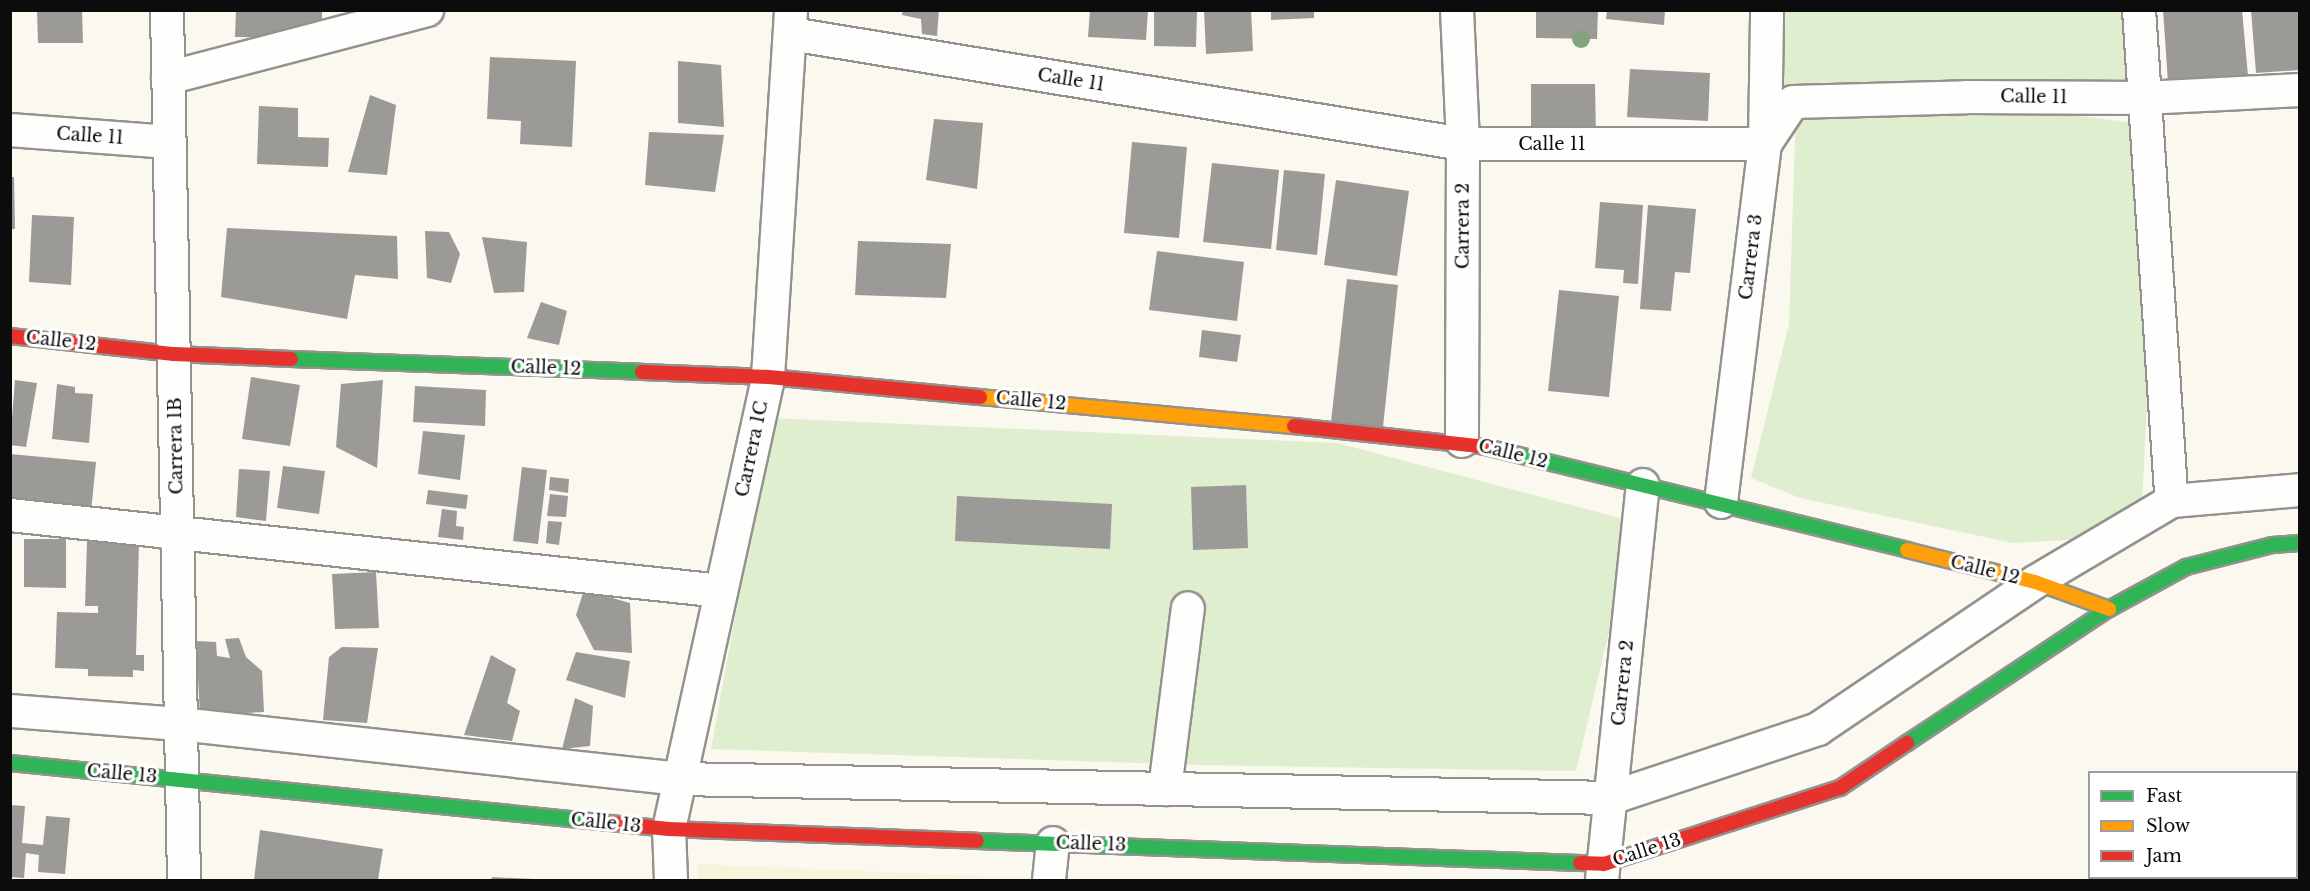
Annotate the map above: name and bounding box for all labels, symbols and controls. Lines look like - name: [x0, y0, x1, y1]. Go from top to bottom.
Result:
- street label: Calle 11: [1036, 64, 1106, 96]
- street label: Calle 11: [2000, 86, 2068, 108]
- street label: Calle 11: [56, 123, 124, 149]
- street label: Calle 11: [1518, 133, 1586, 155]
- street label: Carrera 2: [1452, 183, 1474, 269]
- street label: Carrera 3: [1735, 213, 1767, 301]
- street label: Calle 12: [25, 327, 97, 355]
- street label: Calle 12: [510, 356, 582, 380]
- street label: Calle 12: [995, 387, 1067, 415]
- street label: Carrera 1B: [164, 397, 188, 495]
- street label: Carrera 1C: [731, 399, 773, 499]
- street label: Calle 12: [1476, 435, 1550, 473]
- street label: Calle 12: [1948, 551, 2022, 589]
- street label: Carrera 2: [1608, 639, 1638, 727]
- street label: Calle 13: [86, 760, 158, 788]
- legend: [2088, 771, 2298, 879]
- text: Fast: [2146, 785, 2182, 807]
- street label: Calle 13: [570, 809, 642, 837]
- text: Slow: [2146, 815, 2190, 837]
- street label: Calle 13: [1610, 829, 1684, 871]
- street label: Calle 13: [1055, 832, 1127, 856]
- text: Jam: [2146, 845, 2182, 867]

